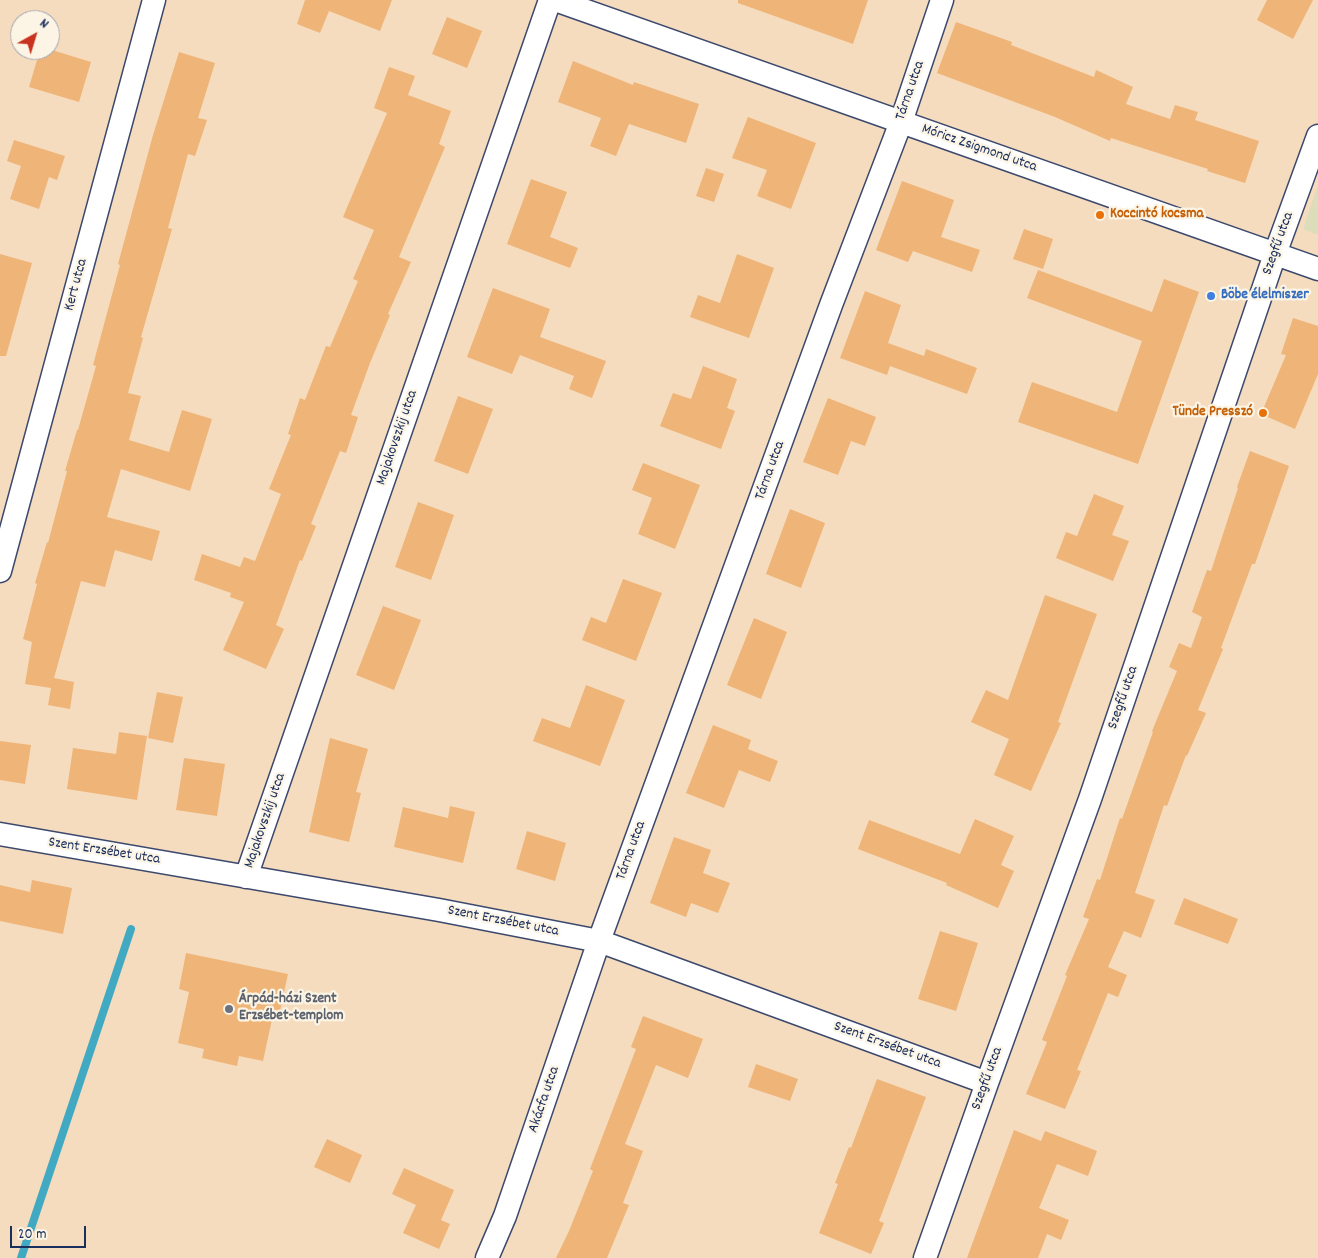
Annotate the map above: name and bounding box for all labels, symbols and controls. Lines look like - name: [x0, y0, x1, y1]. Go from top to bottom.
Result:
- north arrow: [10, 10, 60, 60]
- text: N: [35, 14, 53, 34]
- street label: Tárna utca: [892, 59, 930, 123]
- street label: Móricz Zsigmond utca: [919, 121, 1039, 177]
- place label: Koccintó kocsma: [1110, 206, 1203, 224]
- marker: Koccintó kocsma: [1094, 209, 1106, 221]
- street label: Szegfű utca: [1259, 210, 1299, 278]
- street label: Kert utca: [61, 257, 93, 313]
- place label: Böbe élelmiszer: [1221, 287, 1309, 305]
- marker: Böbe élelmiszer: [1205, 290, 1217, 302]
- street label: Majakovszkij utca: [373, 388, 423, 488]
- place label: Tünde Presszó: [1173, 404, 1253, 422]
- marker: Tünde Presszó: [1257, 407, 1269, 419]
- street label: Tárna utca: [752, 439, 790, 503]
- street label: Szegfű utca: [1105, 664, 1143, 732]
- street label: Majakovszkij utca: [241, 771, 291, 871]
- street label: Tárna utca: [613, 819, 651, 883]
- street label: Szent Erzsébet utca: [47, 834, 161, 870]
- street label: Szent Erzsébet utca: [446, 902, 560, 942]
- place label: Árpád-házi Szent Erzsébet-templom: [239, 991, 344, 1026]
- marker: Árpád-házi Szent Erzsébet-templom: [223, 1003, 235, 1015]
- street label: Szent Erzsébet utca: [831, 1018, 943, 1074]
- street label: Szegfű utca: [968, 1045, 1008, 1113]
- street label: Akácfa utca: [525, 1065, 565, 1135]
- scale bar: [12, 1216, 89, 1248]
- text: 20 m: [18, 1224, 46, 1246]

